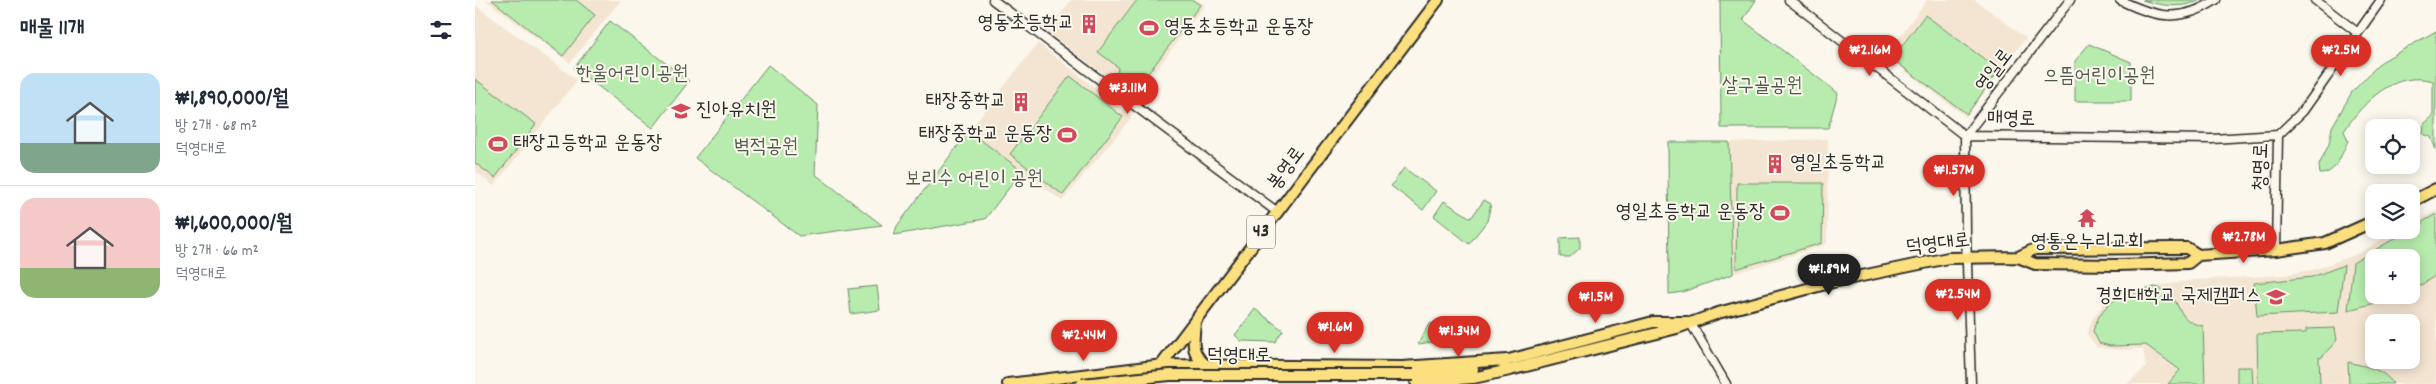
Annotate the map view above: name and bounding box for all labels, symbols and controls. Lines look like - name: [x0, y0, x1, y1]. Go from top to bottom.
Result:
- place label: 영동초등학교: [977, 10, 1074, 38]
- building icon: 영동초등학교: [1078, 13, 1100, 35]
- place label: 영동초등학교 운동장: [1164, 14, 1313, 42]
- text: 매물 11개: [20, 15, 85, 45]
- icon: filters: [427, 16, 455, 44]
- sports icon: 영동초등학교 운동장: [1138, 17, 1160, 39]
- pin: ₩2.16M: [1829, 34, 1911, 77]
- pin: ₩2.5M: [2306, 34, 2376, 77]
- text: ₩2.16M: [1849, 39, 1891, 62]
- text: ₩2.5M: [2322, 39, 2360, 62]
- street label: 영일로: [1969, 43, 2021, 99]
- park label: 한울어린이공원: [576, 61, 688, 89]
- park label: 으뜸어린이공원: [2043, 63, 2155, 91]
- pin: ₩3.11M: [1087, 72, 1169, 115]
- park label: 살구골공원: [1722, 73, 1802, 101]
- text: ₩3.11M: [1109, 77, 1147, 100]
- text: ₩1,890,000/월: [175, 85, 289, 115]
- place label: 태장중학교: [926, 88, 1006, 116]
- building icon: 태장중학교: [1010, 91, 1032, 113]
- icon: home: [60, 93, 120, 153]
- place label: 진아유치원: [696, 97, 776, 125]
- school or university icon: 진아유치원: [670, 100, 692, 122]
- street label: 매영로: [1987, 106, 2035, 134]
- text: 방 2개 · 68 m²: [175, 115, 257, 138]
- map controls: [2365, 119, 2420, 369]
- button: locate: [2365, 119, 2420, 174]
- place label: 태장중학교 운동장: [919, 121, 1052, 149]
- sports icon: 태장중학교 운동장: [1056, 124, 1078, 146]
- place label: 태장고등학교 운동장: [513, 130, 662, 158]
- sports icon: 태장고등학교 운동장: [487, 133, 509, 155]
- park label: 벽적공원: [734, 134, 798, 162]
- text: 덕영대로: [175, 138, 227, 161]
- street label: 봉영로: [1261, 141, 1313, 197]
- street label: 청명로: [2247, 142, 2277, 192]
- place label: 영일초등학교: [1790, 150, 1887, 178]
- building icon: 영일초등학교: [1764, 153, 1786, 175]
- pin: ₩1.57M: [1913, 154, 1995, 197]
- text: ₩1.57M: [1934, 159, 1974, 182]
- park label: 보리수 어린이 공원: [905, 166, 1043, 194]
- button: layers: [2365, 184, 2420, 239]
- place label: 영일초등학교 운동장: [1616, 199, 1765, 227]
- sports icon: 영일초등학교 운동장: [1769, 202, 1791, 224]
- temple icon: 영통온누리교회: [2076, 207, 2098, 229]
- text: ₩1,600,000/월: [175, 210, 293, 240]
- road number: 43: [1247, 216, 1275, 248]
- icon: home: [60, 218, 120, 278]
- pin: ₩2.78M: [2203, 222, 2285, 264]
- text: ₩2.78M: [2223, 226, 2265, 249]
- street label: 덕영대로: [1904, 227, 1972, 263]
- place label: 영통온누리교회: [2031, 229, 2143, 257]
- text: 방 2개 · 66 m²: [175, 240, 259, 263]
- button: +: [2365, 249, 2420, 304]
- pin: ₩1.89M: [1788, 254, 1870, 296]
- text: ₩1.89M: [1809, 258, 1849, 281]
- text: 덕영대로: [175, 263, 227, 286]
- pin: ₩2.54M: [1917, 278, 1999, 321]
- pin: ₩1.5M: [1561, 282, 1631, 324]
- text: ₩2.54M: [1936, 283, 1980, 306]
- place label: 경희대학교 국제캠퍼스: [2095, 283, 2261, 311]
- text: ₩1.5M: [1579, 286, 1613, 309]
- school or university icon: 경희대학교 국제캠퍼스: [2265, 286, 2287, 308]
- pin: ₩1.6M: [1300, 312, 1370, 354]
- button: −: [2365, 314, 2420, 369]
- text: ₩1.6M: [1318, 316, 1352, 339]
- pin: ₩1.34M: [1418, 316, 1500, 358]
- pin: ₩2.44M: [1043, 320, 1125, 362]
- text: ₩1.34M: [1439, 320, 1479, 343]
- text: ₩2.44M: [1062, 324, 1106, 347]
- street label: 덕영대로: [1207, 343, 1271, 371]

